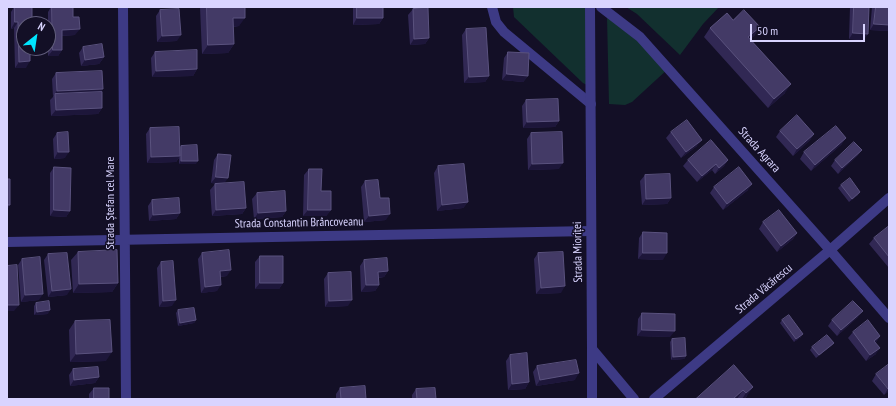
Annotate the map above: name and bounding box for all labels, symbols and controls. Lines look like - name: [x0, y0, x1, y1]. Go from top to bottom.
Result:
- north arrow: [16, 16, 56, 56]
- scale bar: [752, 16, 867, 42]
- text: N: [35, 19, 48, 34]
- text: 50 m: [757, 23, 778, 38]
- street label: Strada Agrara: [735, 124, 783, 176]
- street label: Strada Ștefan cel Mare: [104, 156, 118, 250]
- street label: Strada Constantin Brâncoveanu: [234, 215, 364, 231]
- street label: Strada Mioriței: [570, 221, 586, 283]
- street label: Strada Văcărescu: [733, 261, 795, 317]

